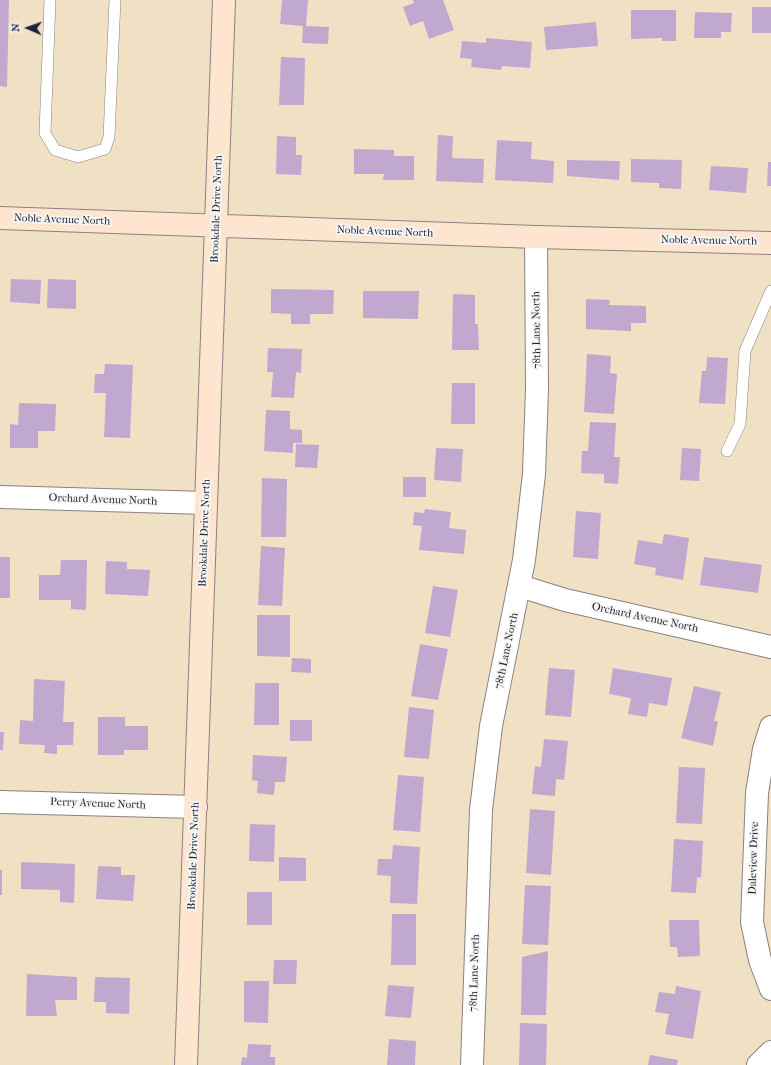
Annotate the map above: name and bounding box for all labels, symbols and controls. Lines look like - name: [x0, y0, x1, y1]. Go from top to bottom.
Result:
- north arrow: [8, 8, 48, 48]
- text: N: [9, 23, 22, 32]
- street label: Brookdale Drive North: [209, 155, 225, 263]
- street label: Noble Avenue North: [14, 212, 110, 228]
- street label: Noble Avenue North: [337, 224, 433, 240]
- street label: Noble Avenue North: [661, 234, 757, 248]
- street label: 78th Lane North: [530, 291, 544, 369]
- street label: Brookdale Drive North: [197, 479, 213, 587]
- street label: Orchard Avenue North: [48, 492, 158, 508]
- street label: Orchard Avenue North: [590, 600, 700, 636]
- street label: 78th Lane North: [492, 612, 522, 690]
- street label: Perry Avenue North: [50, 796, 146, 812]
- street label: Brookdale Drive North: [186, 802, 202, 910]
- street label: Daleview Drive: [746, 821, 762, 895]
- street label: 78th Lane North: [467, 934, 483, 1012]

